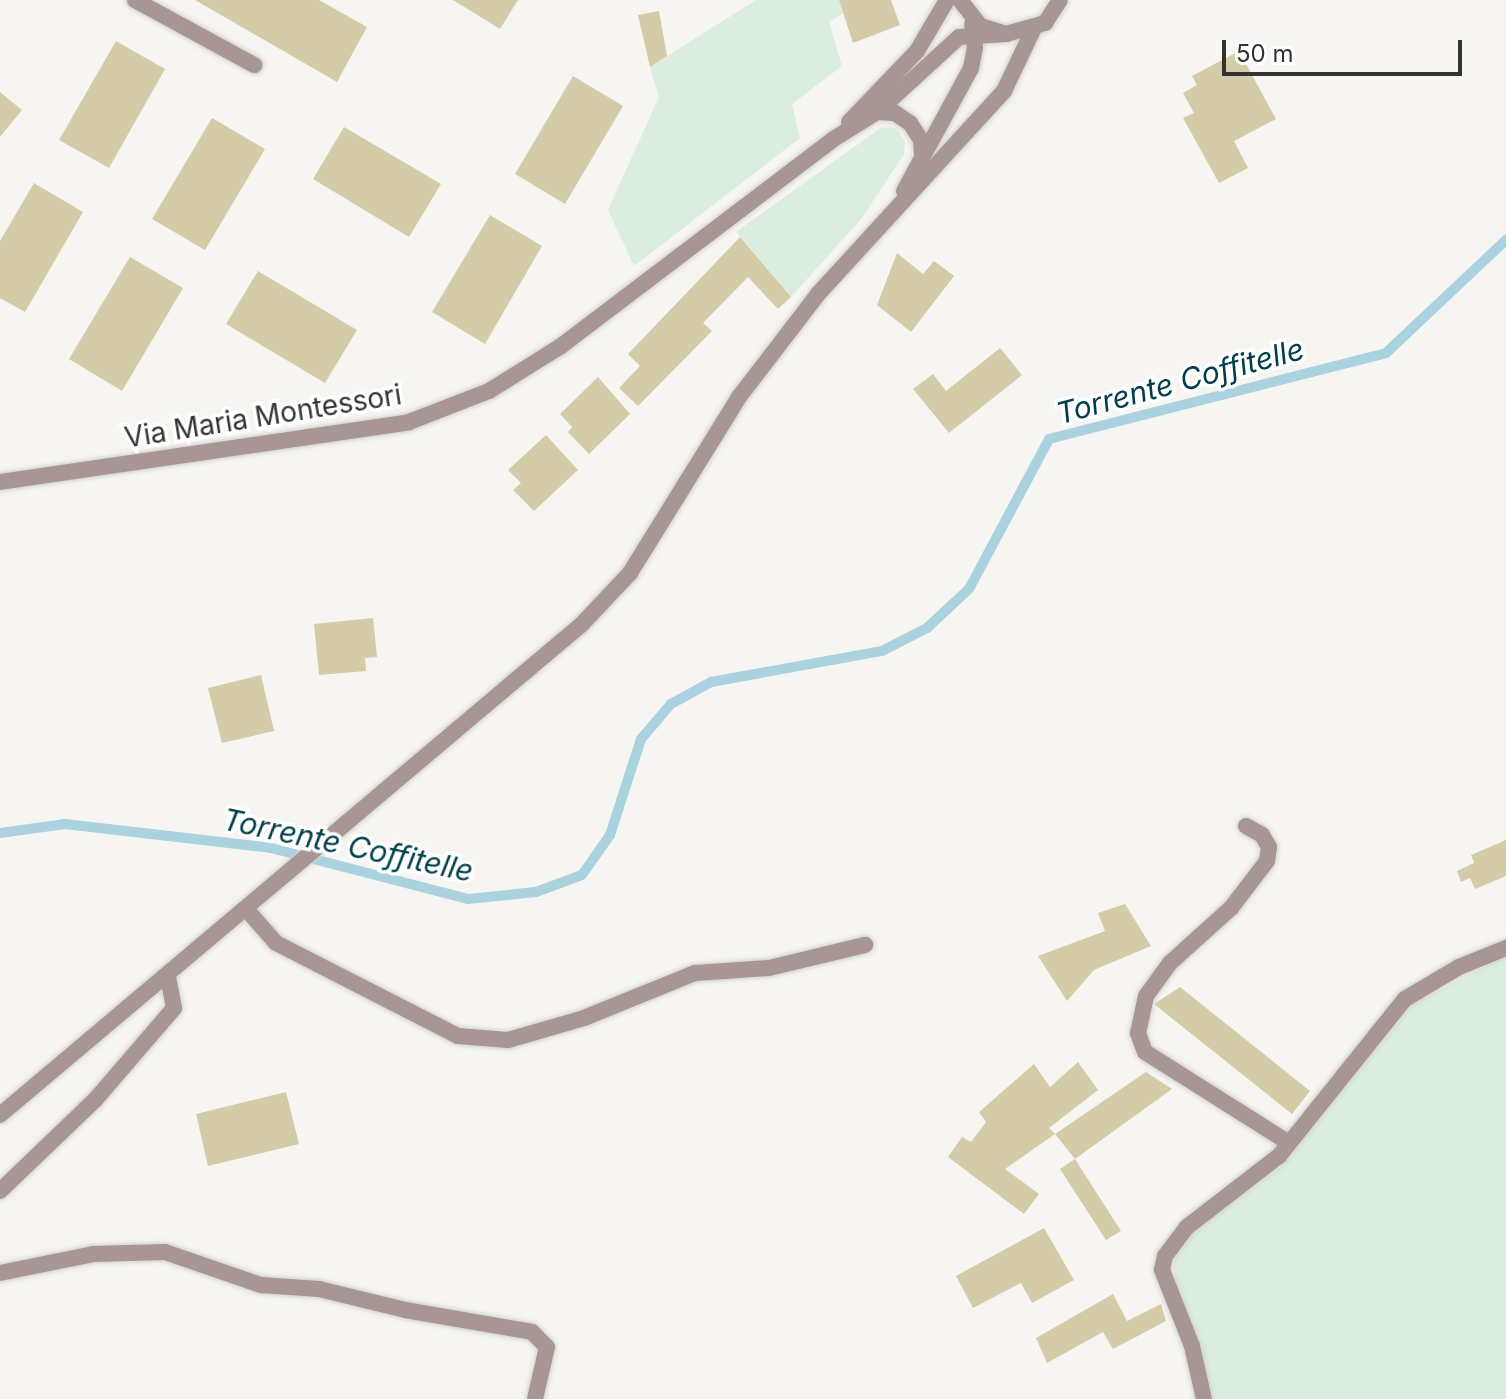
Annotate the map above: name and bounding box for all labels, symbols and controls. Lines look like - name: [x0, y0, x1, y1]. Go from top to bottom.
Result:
- scale bar: [1226, 24, 1466, 74]
- text: 50 m: [1236, 39, 1294, 68]
- water label: Torrente Coffitelle: [1052, 331, 1308, 431]
- street label: Via Maria Montessori: [122, 378, 404, 454]
- water label: Torrente Coffitelle: [220, 801, 476, 889]

